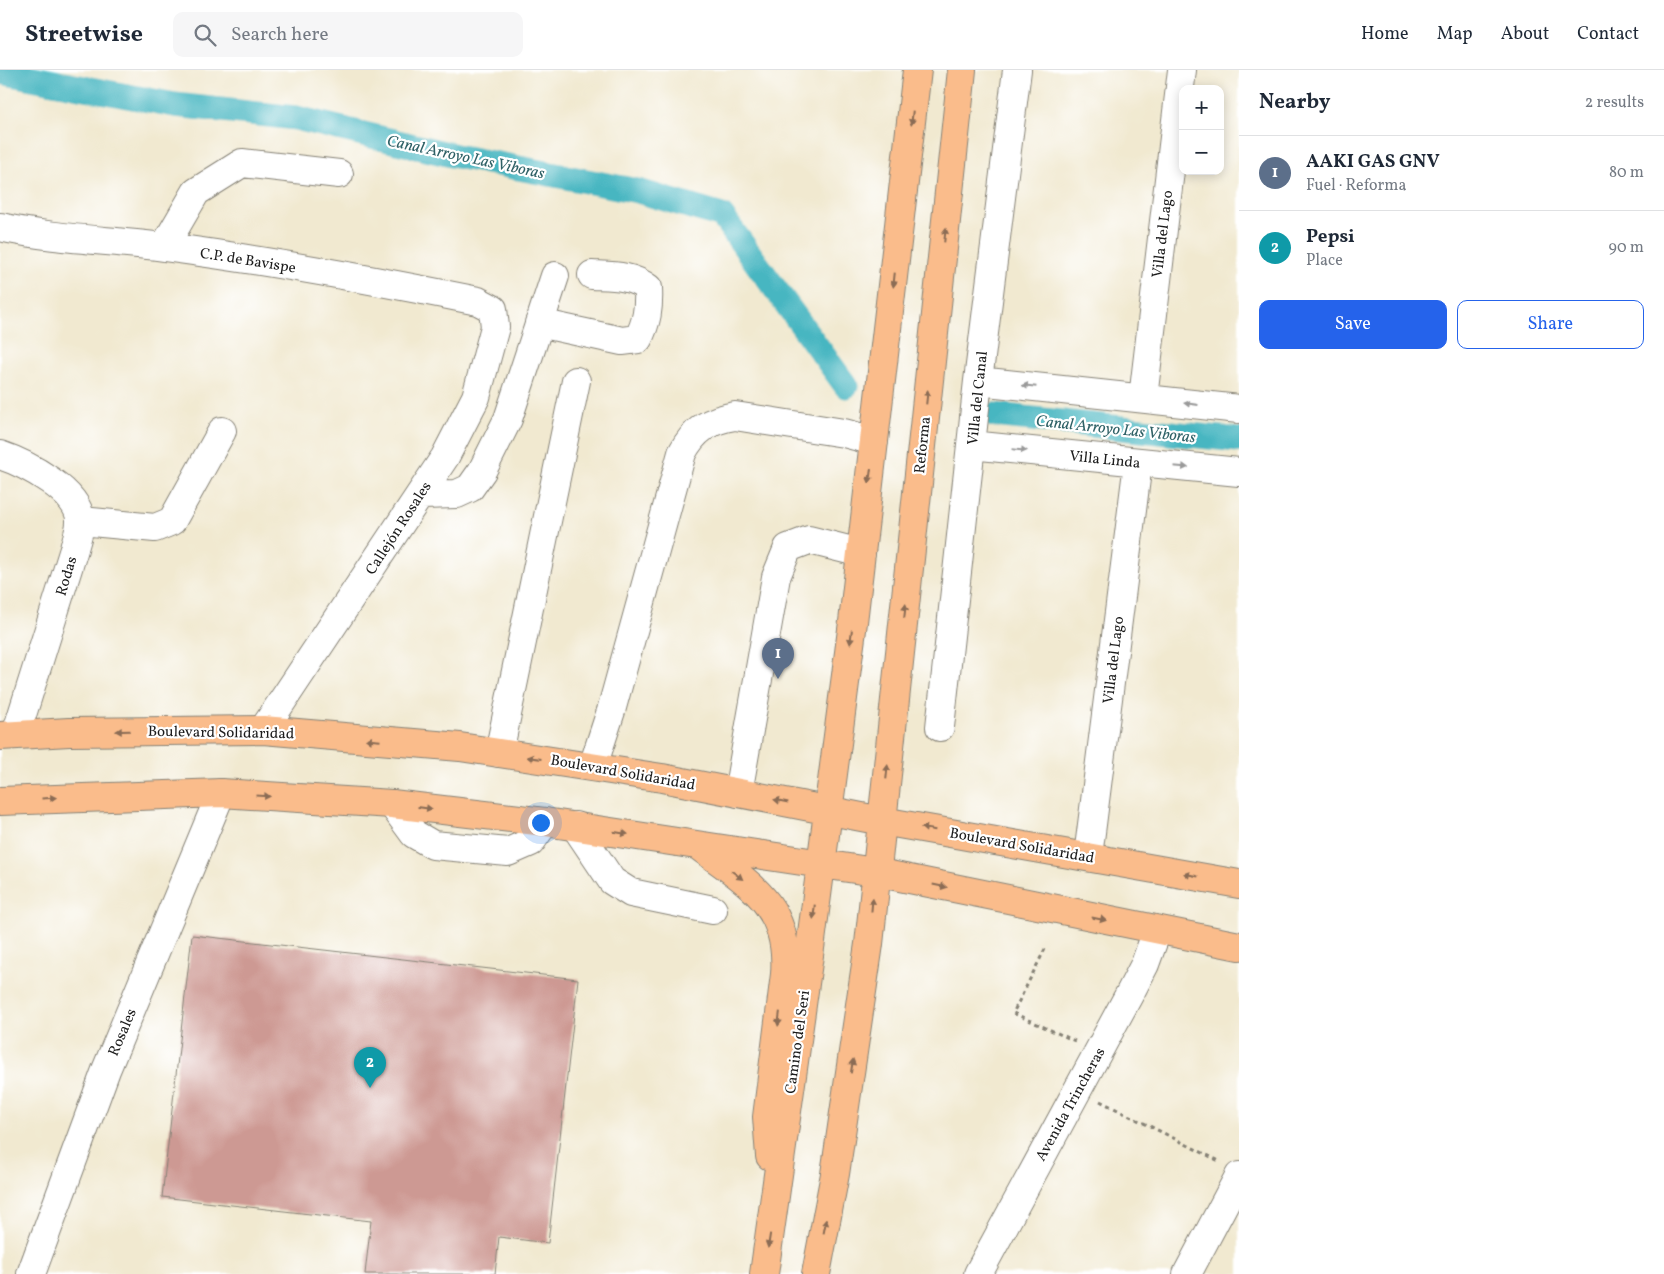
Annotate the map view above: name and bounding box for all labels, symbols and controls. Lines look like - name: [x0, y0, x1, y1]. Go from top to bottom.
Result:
- search box: [173, 12, 523, 57]
- text: Streetwise: [25, 18, 143, 52]
- icon: search: [191, 21, 219, 49]
- text: Search here: [231, 22, 328, 48]
- text: Home: [1361, 22, 1409, 47]
- text: Map: [1437, 22, 1473, 47]
- text: About: [1501, 22, 1549, 47]
- text: Contact: [1577, 22, 1639, 47]
- map controls: [1179, 85, 1224, 175]
- button: +: [1179, 85, 1224, 130]
- text: Nearby: [1259, 88, 1330, 117]
- text: 2 results: [1585, 92, 1644, 114]
- one-way arrow: [908, 111, 916, 127]
- button: −: [1179, 130, 1224, 175]
- water label: Canal Arroyo Las Viboras: [385, 131, 546, 185]
- text: AAKI GAS GNV: [1306, 149, 1440, 175]
- text: 1: [1272, 162, 1278, 184]
- text: 80 m: [1609, 162, 1644, 184]
- text: Fuel · Reforma: [1306, 175, 1406, 197]
- street label: Villa del Lago: [1148, 189, 1179, 279]
- text: Pepsi: [1306, 224, 1355, 250]
- one-way arrow: [941, 227, 949, 243]
- text: 2: [1271, 237, 1279, 259]
- text: 90 m: [1608, 237, 1644, 259]
- street label: C.P. de Bavispe: [198, 244, 297, 279]
- text: Place: [1306, 250, 1343, 272]
- one-way arrow: [890, 272, 898, 288]
- button: Save: [1259, 300, 1447, 349]
- button: Share: [1457, 300, 1644, 349]
- street label: Villa del Canal: [963, 350, 994, 446]
- one-way arrow: [1021, 382, 1037, 390]
- one-way arrow: [923, 389, 931, 405]
- one-way arrow: [1182, 400, 1198, 408]
- water label: Canal Arroyo Las Viboras: [1035, 411, 1197, 449]
- street label: Reforma: [910, 416, 937, 475]
- one-way arrow: [1012, 446, 1028, 454]
- street label: Villa Linda: [1068, 446, 1141, 475]
- one-way arrow: [1174, 463, 1190, 471]
- one-way arrow: [866, 468, 874, 484]
- street label: Callejón Rosales: [361, 478, 437, 580]
- street label: Rodas: [52, 554, 83, 599]
- one-way arrow: [901, 602, 909, 618]
- street label: Villa del Lago: [1099, 615, 1130, 705]
- one-way arrow: [847, 630, 855, 646]
- pin: 1: [762, 638, 794, 679]
- street label: Boulevard Solidaridad: [147, 722, 294, 745]
- one-way arrow: [115, 727, 131, 735]
- one-way arrow: [365, 735, 381, 743]
- street label: Boulevard Solidaridad: [549, 750, 697, 797]
- one-way arrow: [526, 753, 542, 761]
- one-way arrow: [883, 764, 891, 780]
- one-way arrow: [256, 792, 272, 800]
- one-way arrow: [41, 794, 57, 802]
- one-way arrow: [773, 797, 788, 805]
- one-way arrow: [418, 804, 434, 812]
- your location: [528, 810, 554, 836]
- street label: Boulevard Solidaridad: [948, 823, 1096, 870]
- one-way arrow: [919, 824, 935, 832]
- one-way arrow: [614, 830, 630, 838]
- one-way arrow: [730, 870, 744, 880]
- one-way arrow: [1183, 871, 1199, 879]
- one-way arrow: [933, 882, 948, 890]
- one-way arrow: [869, 896, 877, 912]
- one-way arrow: [810, 905, 818, 921]
- one-way arrow: [1092, 915, 1107, 923]
- street label: Camino del Seri: [781, 989, 816, 1095]
- street label: Rosales: [104, 1006, 143, 1060]
- one-way arrow: [775, 1012, 783, 1028]
- street label: Avenida Trincheras: [1031, 1044, 1111, 1165]
- pin: 2: [354, 1047, 386, 1088]
- one-way arrow: [849, 1058, 857, 1074]
- one-way arrow: [821, 1219, 829, 1234]
- one-way arrow: [765, 1234, 773, 1250]

